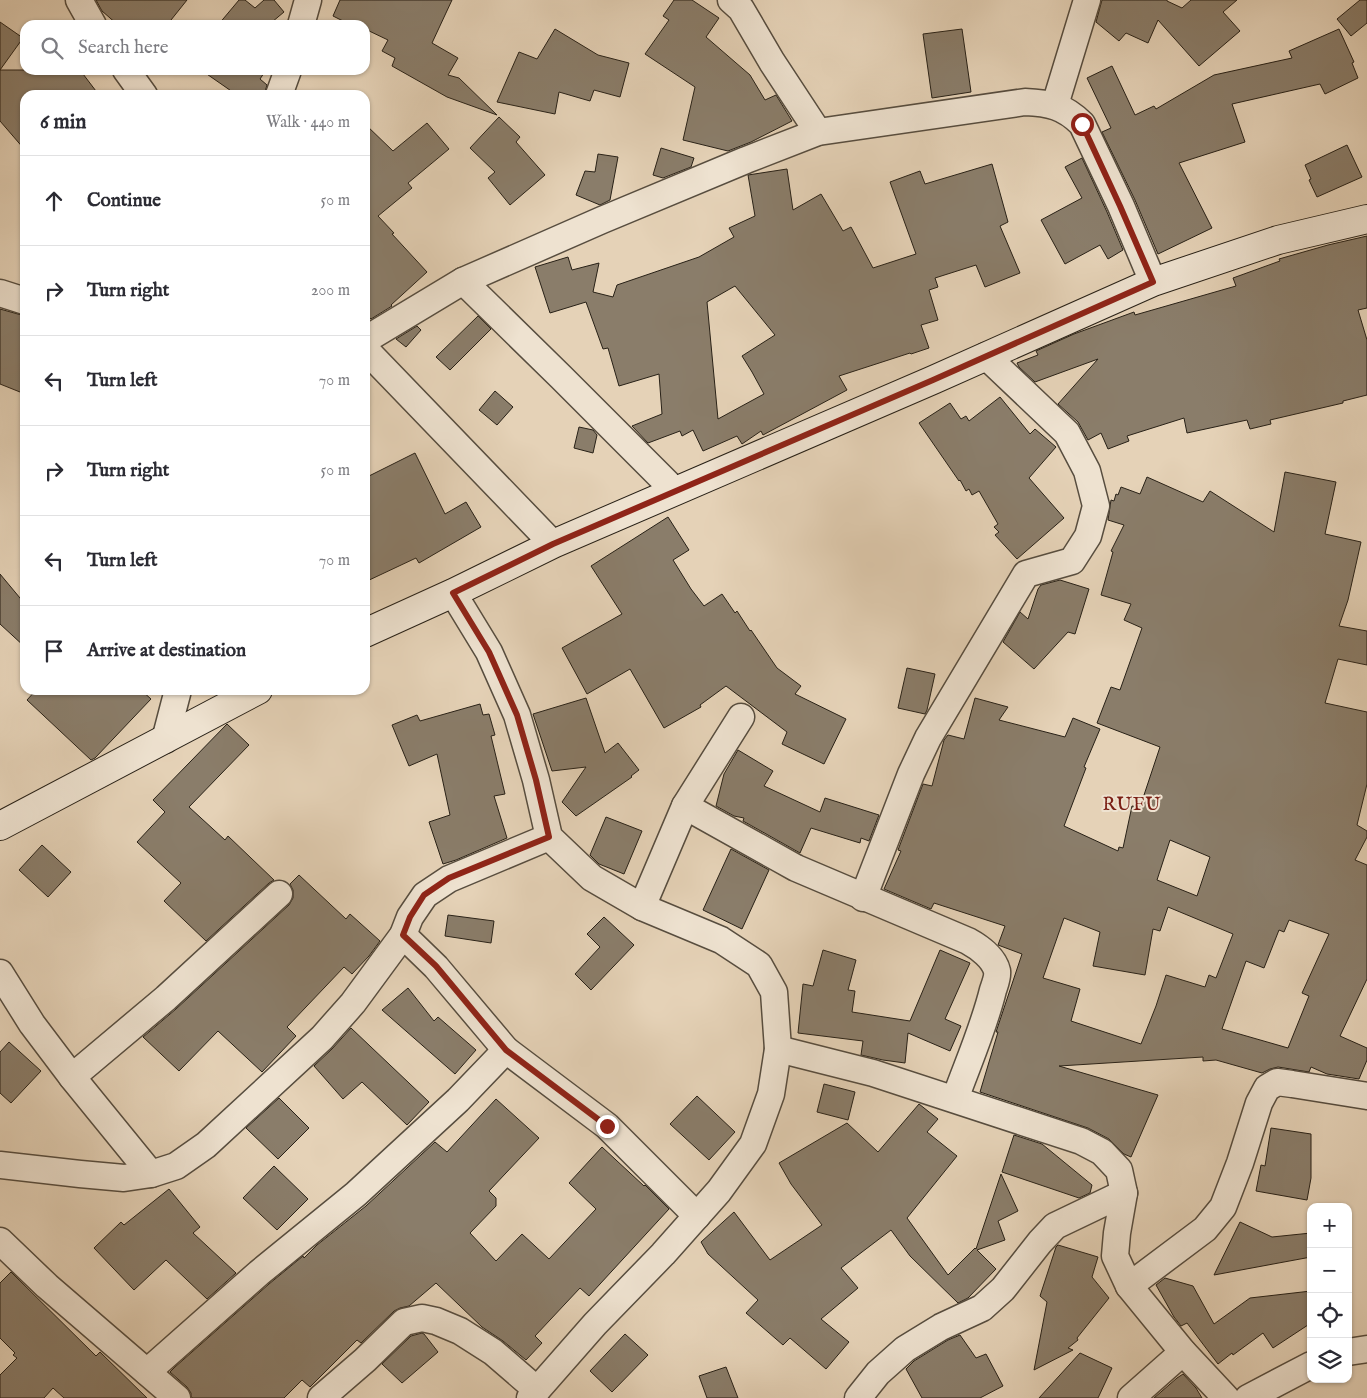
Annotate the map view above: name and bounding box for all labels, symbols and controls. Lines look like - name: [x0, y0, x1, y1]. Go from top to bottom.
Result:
- search box: [20, 20, 370, 75]
- icon: search: [38, 34, 66, 62]
- text: Search here: [78, 36, 169, 60]
- text: 6 min: [40, 109, 86, 136]
- text: Walk · 440 m: [266, 113, 350, 133]
- route start: [1071, 113, 1094, 136]
- icon: ahead: [40, 187, 68, 215]
- text: Continue: [87, 189, 161, 213]
- text: 50 m: [321, 191, 350, 211]
- icon: right: [40, 277, 68, 305]
- text: Turn right: [87, 279, 169, 303]
- text: 200 m: [311, 281, 350, 301]
- icon: left: [40, 367, 68, 395]
- text: Turn left: [87, 369, 158, 393]
- text: 70 m: [319, 371, 350, 391]
- icon: right: [40, 457, 68, 485]
- text: Turn right: [87, 459, 169, 483]
- text: 50 m: [321, 461, 350, 481]
- icon: left: [40, 547, 68, 575]
- text: Turn left: [87, 549, 158, 573]
- text: 70 m: [319, 551, 350, 571]
- icon: arrive: [40, 637, 68, 665]
- text: Arrive at destination: [87, 639, 246, 663]
- district label: RUFU: [1103, 794, 1161, 817]
- route end: [596, 1115, 619, 1138]
- map controls: [1307, 1203, 1352, 1383]
- button: +: [1307, 1203, 1352, 1248]
- button: −: [1307, 1248, 1352, 1293]
- button: locate: [1307, 1293, 1352, 1338]
- button: layers: [1307, 1338, 1352, 1383]

